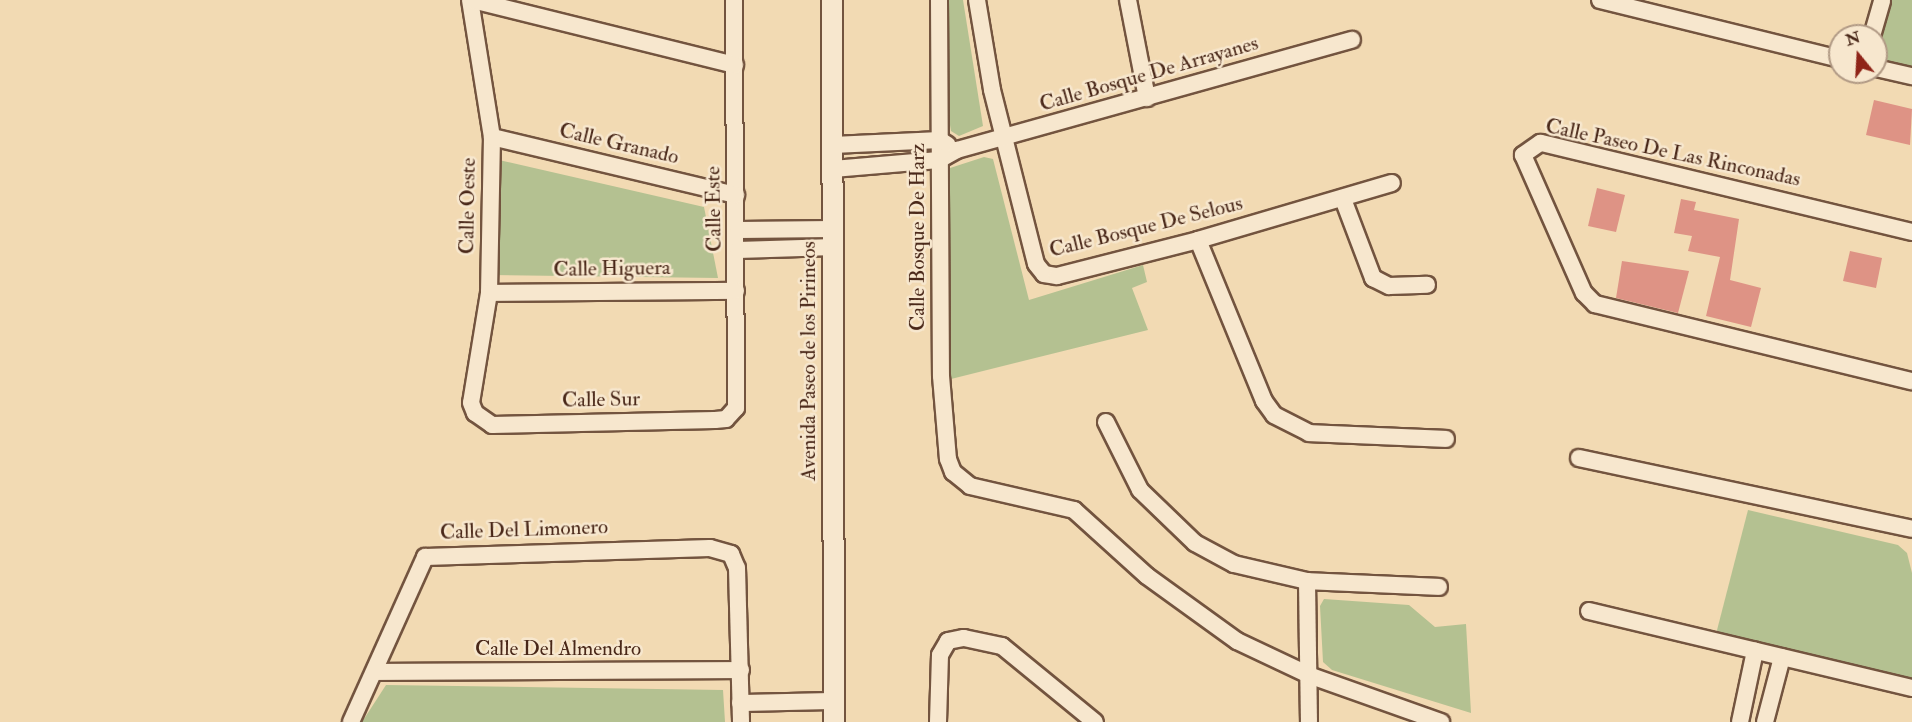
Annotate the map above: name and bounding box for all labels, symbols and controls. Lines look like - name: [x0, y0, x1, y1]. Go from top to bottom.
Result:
- north arrow: [1828, 24, 1888, 84]
- text: N: [1843, 27, 1863, 51]
- street label: Calle Bosque De Arrayanes: [1037, 31, 1261, 117]
- street label: Calle Paseo De Las Rinconadas: [1543, 114, 1803, 192]
- street label: Calle Granado: [557, 118, 681, 170]
- street label: Calle Bosque De Harz: [905, 143, 931, 331]
- street label: Calle Oeste: [455, 158, 481, 254]
- street label: Calle Este: [701, 166, 727, 252]
- street label: Calle Bosque De Selous: [1047, 191, 1245, 263]
- street label: Avenida Paseo de los Pirineos: [796, 241, 822, 481]
- street label: Calle Higuera: [553, 255, 671, 283]
- street label: Calle Sur: [562, 387, 640, 413]
- street label: Calle Del Limonero: [440, 514, 608, 546]
- street label: Calle Del Almendro: [475, 636, 641, 662]

